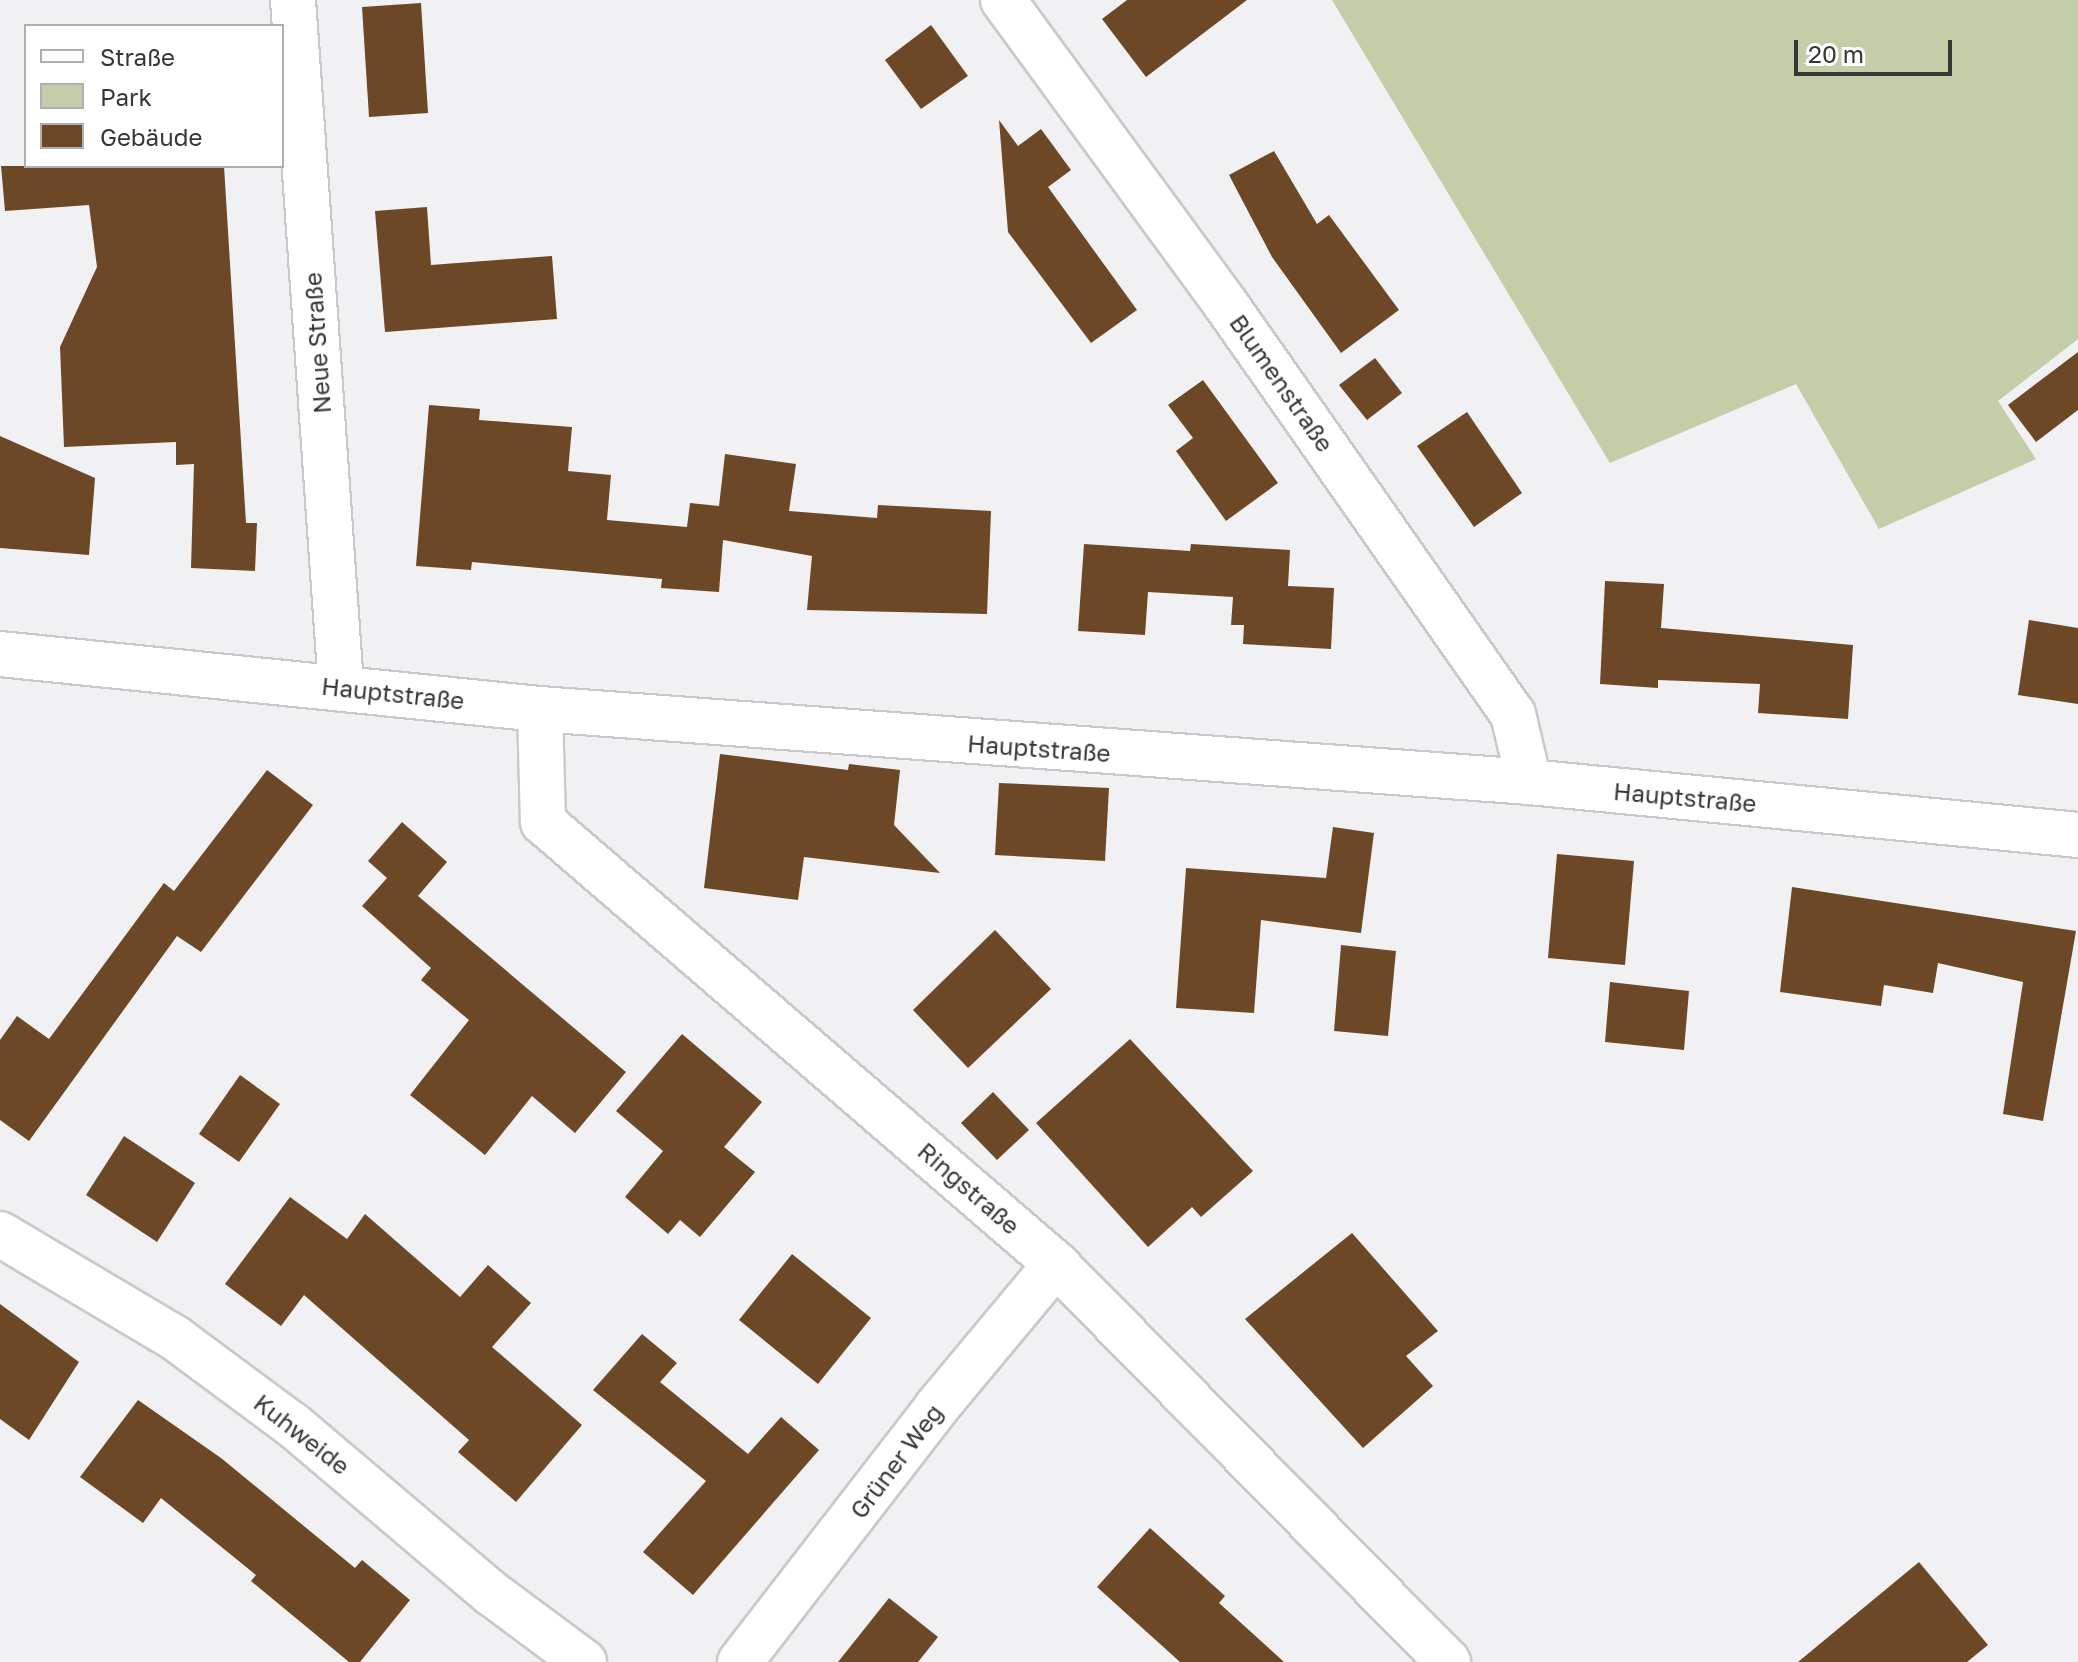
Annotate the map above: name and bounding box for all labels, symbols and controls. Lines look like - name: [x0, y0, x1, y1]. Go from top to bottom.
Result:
- legend: [24, 24, 284, 168]
- scale bar: [1798, 24, 1956, 74]
- text: 20 m: [1808, 39, 1864, 68]
- text: Straße: [100, 42, 175, 71]
- text: Park: [100, 82, 152, 111]
- text: Gebäude: [100, 122, 202, 151]
- street label: Neue Straße: [298, 271, 336, 415]
- street label: Blumenstraße: [1224, 309, 1340, 457]
- street label: Hauptstraße: [320, 671, 466, 715]
- street label: Hauptstraße: [966, 729, 1112, 767]
- street label: Hauptstraße: [1612, 776, 1758, 818]
- street label: Ringstraße: [912, 1136, 1026, 1240]
- street label: Kuhweide: [248, 1388, 356, 1480]
- street label: Grüner Weg: [844, 1398, 948, 1524]

